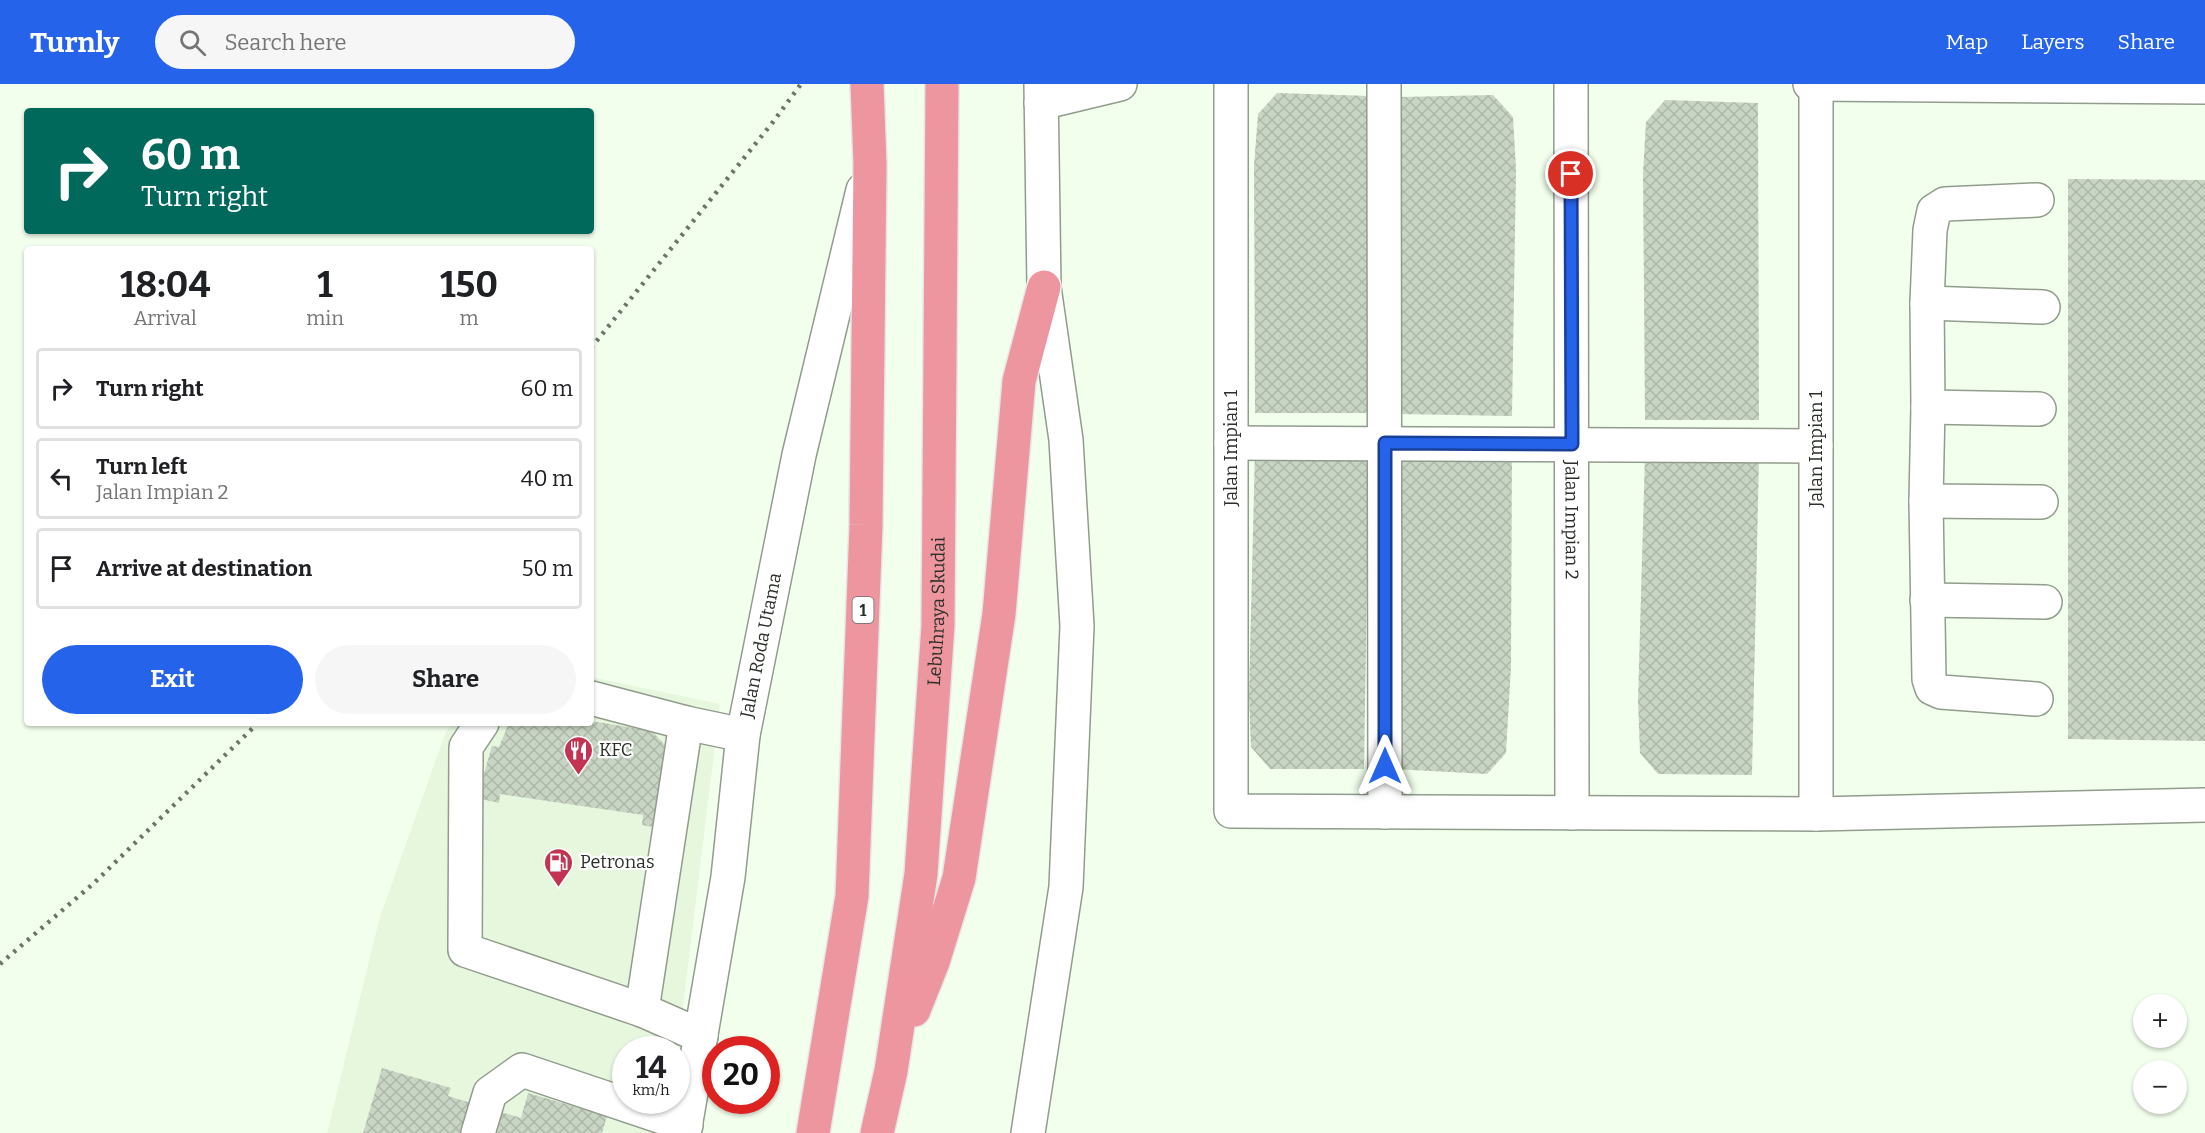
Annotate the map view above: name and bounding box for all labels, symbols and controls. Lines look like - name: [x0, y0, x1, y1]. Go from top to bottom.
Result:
- search box: [155, 15, 575, 69]
- text: Turnly: [30, 26, 119, 59]
- icon: search: [176, 26, 209, 59]
- text: Search here: [224, 29, 347, 56]
- text: Map: [1946, 29, 1988, 55]
- text: Layers: [2021, 29, 2085, 55]
- text: Share: [2118, 29, 2175, 55]
- text: 60 m: [141, 130, 240, 180]
- icon: right: [42, 132, 120, 210]
- pin: [1545, 148, 1596, 199]
- icon: arrive: [1554, 157, 1587, 190]
- text: Turn right: [141, 181, 268, 213]
- text: 18:04: [120, 263, 210, 307]
- text: 1: [317, 263, 333, 307]
- text: 150: [440, 263, 498, 307]
- text: Arrival: [133, 306, 197, 330]
- text: min: [306, 306, 344, 330]
- text: m: [459, 306, 479, 330]
- icon: right: [45, 372, 78, 405]
- text: Turn right: [96, 375, 204, 402]
- text: 60 m: [521, 375, 573, 402]
- street label: Jalan Impian 1: [1220, 389, 1242, 507]
- street label: Jalan Impian 1: [1805, 390, 1827, 508]
- text: Turn left: [96, 453, 188, 480]
- street label: Jalan Impian 2: [1561, 459, 1583, 580]
- icon: left: [45, 462, 78, 495]
- text: 40 m: [521, 465, 573, 492]
- text: Jalan Impian 2: [96, 480, 228, 504]
- street label: Lebuhraya Skudai: [923, 537, 950, 687]
- icon: arrive: [45, 552, 78, 585]
- text: Arrive at destination: [96, 555, 312, 582]
- text: 50 m: [522, 555, 573, 582]
- street label: Jalan Roda Utama: [735, 571, 786, 721]
- road number: 1: [852, 597, 874, 623]
- button: Exit: [42, 645, 303, 714]
- button: Share: [315, 645, 576, 714]
- restaurant icon: KFC: [562, 734, 594, 776]
- position arrow: [1353, 734, 1417, 798]
- place label: KFC: [599, 739, 632, 761]
- fuel station icon: Petronas: [543, 846, 575, 888]
- place label: Petronas: [580, 851, 655, 873]
- map controls: [2133, 994, 2187, 1114]
- button: +: [2133, 994, 2187, 1048]
- speed limit sign: 20: [702, 1036, 780, 1114]
- text: 14: [635, 1050, 667, 1086]
- button: −: [2133, 1060, 2187, 1114]
- text: km/h: [632, 1081, 670, 1099]

